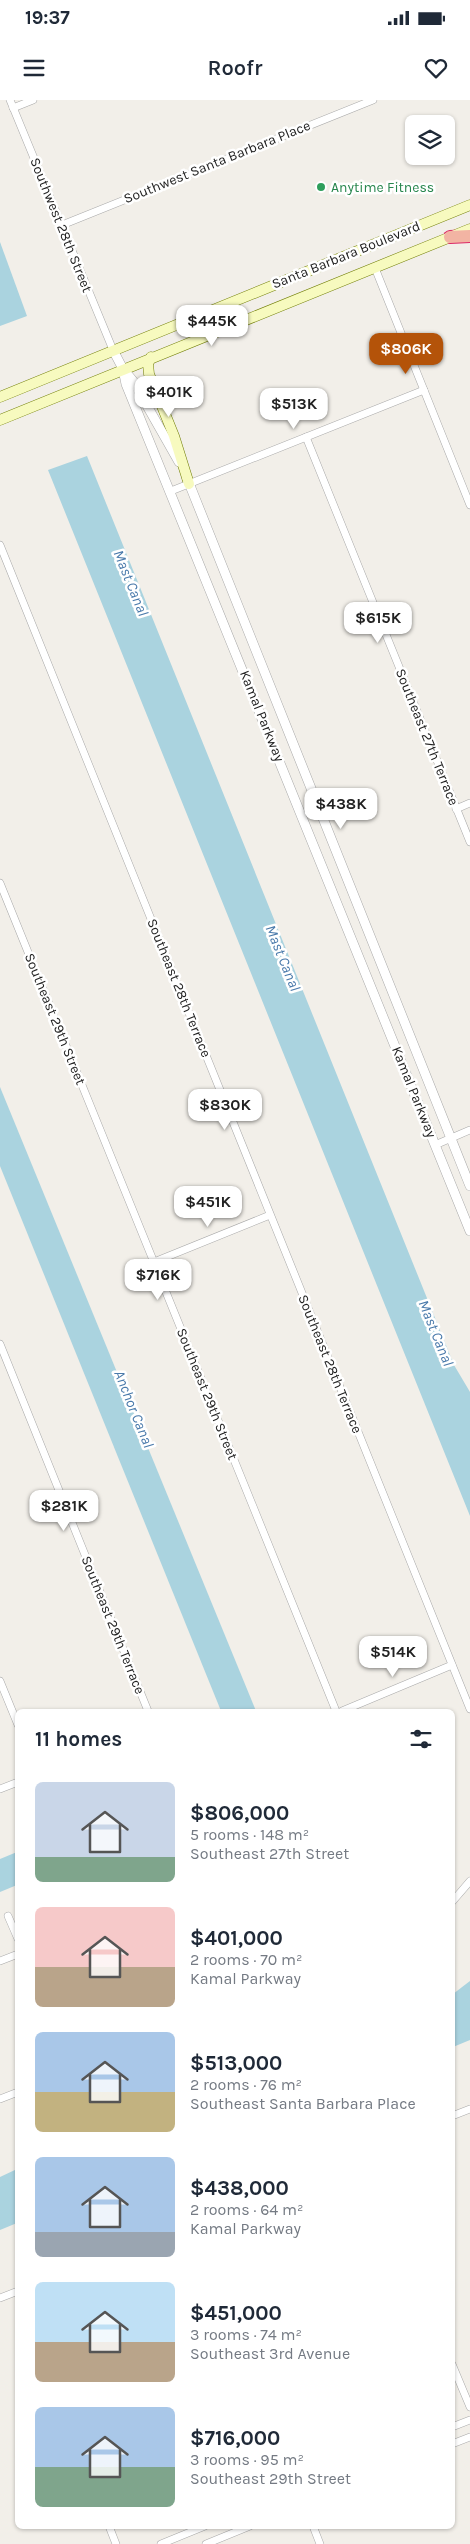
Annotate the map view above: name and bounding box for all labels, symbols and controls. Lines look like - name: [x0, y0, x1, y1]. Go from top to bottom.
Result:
- text: 19:37: [25, 7, 70, 29]
- icon: menu: [20, 54, 48, 82]
- icon: heart: [422, 54, 450, 82]
- text: Roofr: [207, 55, 263, 81]
- map controls: [405, 115, 455, 165]
- button: layers: [405, 115, 455, 165]
- street label: Southwest Santa Barbara Place: [121, 117, 313, 207]
- street label: Southwest 28th Street: [26, 155, 96, 295]
- place label: Anytime Fitness: [331, 179, 434, 196]
- marker: Anytime Fitness: [315, 181, 327, 193]
- street label: Santa Barbara Boulevard: [269, 217, 423, 293]
- pin: $445K: [177, 304, 247, 347]
- text: $445K: [187, 311, 237, 330]
- pin: $806K: [371, 332, 441, 375]
- text: $806K: [380, 339, 432, 358]
- pin: $401K: [134, 376, 204, 418]
- text: $401K: [146, 382, 192, 401]
- pin: $513K: [259, 388, 329, 430]
- text: $513K: [271, 394, 317, 413]
- water label: Mast Canal: [110, 547, 152, 619]
- pin: $615K: [343, 602, 413, 644]
- text: $615K: [355, 608, 401, 627]
- street label: Southeast 27th Terrace: [392, 666, 462, 808]
- street label: Kamal Parkway: [236, 668, 288, 765]
- pin: $438K: [306, 788, 376, 830]
- text: $438K: [315, 794, 367, 813]
- street label: Southeast 28th Terrace: [143, 916, 215, 1060]
- water label: Mast Canal: [262, 922, 304, 994]
- street label: Southeast 29th Street: [21, 951, 89, 1087]
- street label: Kamal Parkway: [388, 1044, 440, 1141]
- pin: $830K: [190, 1088, 260, 1131]
- text: $830K: [199, 1095, 251, 1114]
- pin: $451K: [173, 1186, 243, 1228]
- text: $451K: [185, 1192, 231, 1211]
- pin: $716K: [123, 1258, 193, 1301]
- text: $716K: [136, 1265, 180, 1284]
- street label: Southeast 28th Terrace: [294, 1292, 366, 1436]
- water label: Mast Canal: [415, 1297, 457, 1369]
- street label: Southeast 29th Street: [173, 1326, 241, 1462]
- water label: Anchor Canal: [110, 1368, 158, 1451]
- pin: $281K: [29, 1490, 99, 1532]
- text: $281K: [40, 1496, 88, 1515]
- street label: Southeast 29th Terrace: [77, 1553, 149, 1697]
- pin: $514K: [358, 1636, 428, 1678]
- text: $514K: [370, 1642, 416, 1661]
- icon: filters: [407, 1725, 435, 1753]
- text: 11 homes: [35, 1727, 122, 1751]
- text: $806,000: [190, 1801, 289, 1825]
- icon: home: [75, 1802, 135, 1862]
- text: 5 rooms · 148 m²: [190, 1825, 309, 1844]
- text: Southeast 27th Street: [190, 1844, 349, 1863]
- text: $401,000: [190, 1926, 283, 1950]
- icon: home: [75, 1927, 135, 1987]
- text: 2 rooms · 70 m²: [190, 1950, 302, 1969]
- text: Kamal Parkway: [190, 1969, 301, 1988]
- text: $513,000: [190, 2051, 282, 2075]
- icon: home: [75, 2052, 135, 2112]
- text: 2 rooms · 76 m²: [190, 2075, 302, 2094]
- text: Southeast Santa Barbara Place: [190, 2094, 416, 2113]
- text: $438,000: [190, 2176, 289, 2200]
- icon: home: [75, 2177, 135, 2237]
- text: 2 rooms · 64 m²: [190, 2200, 303, 2219]
- text: Kamal Parkway: [190, 2219, 301, 2238]
- text: $451,000: [190, 2301, 282, 2325]
- icon: home: [75, 2302, 135, 2362]
- text: 3 rooms · 74 m²: [190, 2325, 302, 2344]
- text: Southeast 3rd Avenue: [190, 2344, 350, 2363]
- text: $716,000: [190, 2426, 280, 2450]
- icon: home: [75, 2427, 135, 2487]
- text: 3 rooms · 95 m²: [190, 2450, 304, 2469]
- text: Southeast 29th Street: [190, 2469, 351, 2488]

